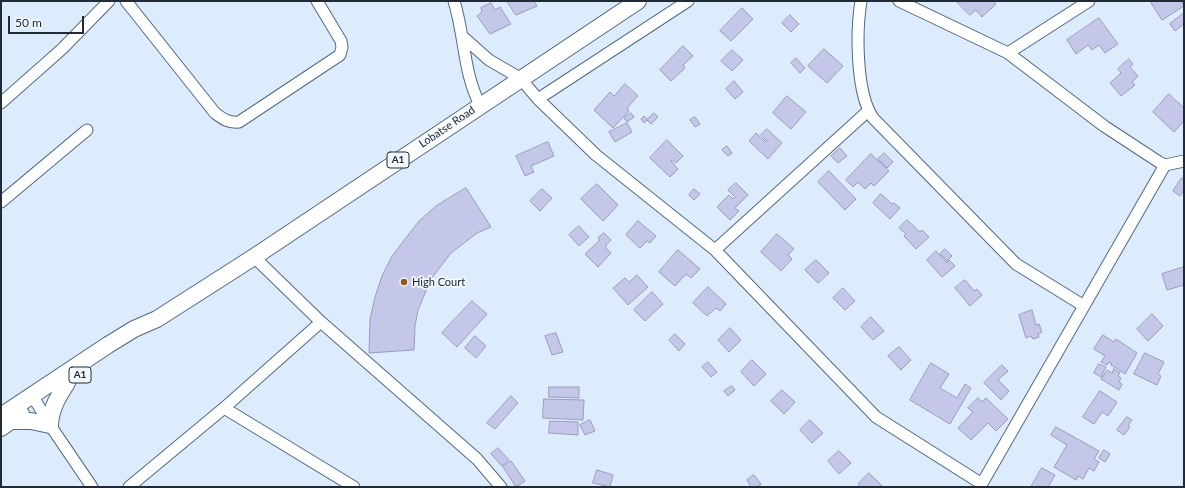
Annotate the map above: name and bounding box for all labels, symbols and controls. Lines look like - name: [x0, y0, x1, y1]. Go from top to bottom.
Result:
- scale bar: [10, 8, 86, 34]
- text: 50 m: [15, 15, 42, 30]
- street label: Lobatse Road: [416, 103, 478, 151]
- road number: A1: [387, 152, 409, 168]
- place label: High Court: [412, 275, 465, 289]
- marker: High Court: [399, 277, 409, 287]
- road number: A1: [69, 367, 91, 383]

